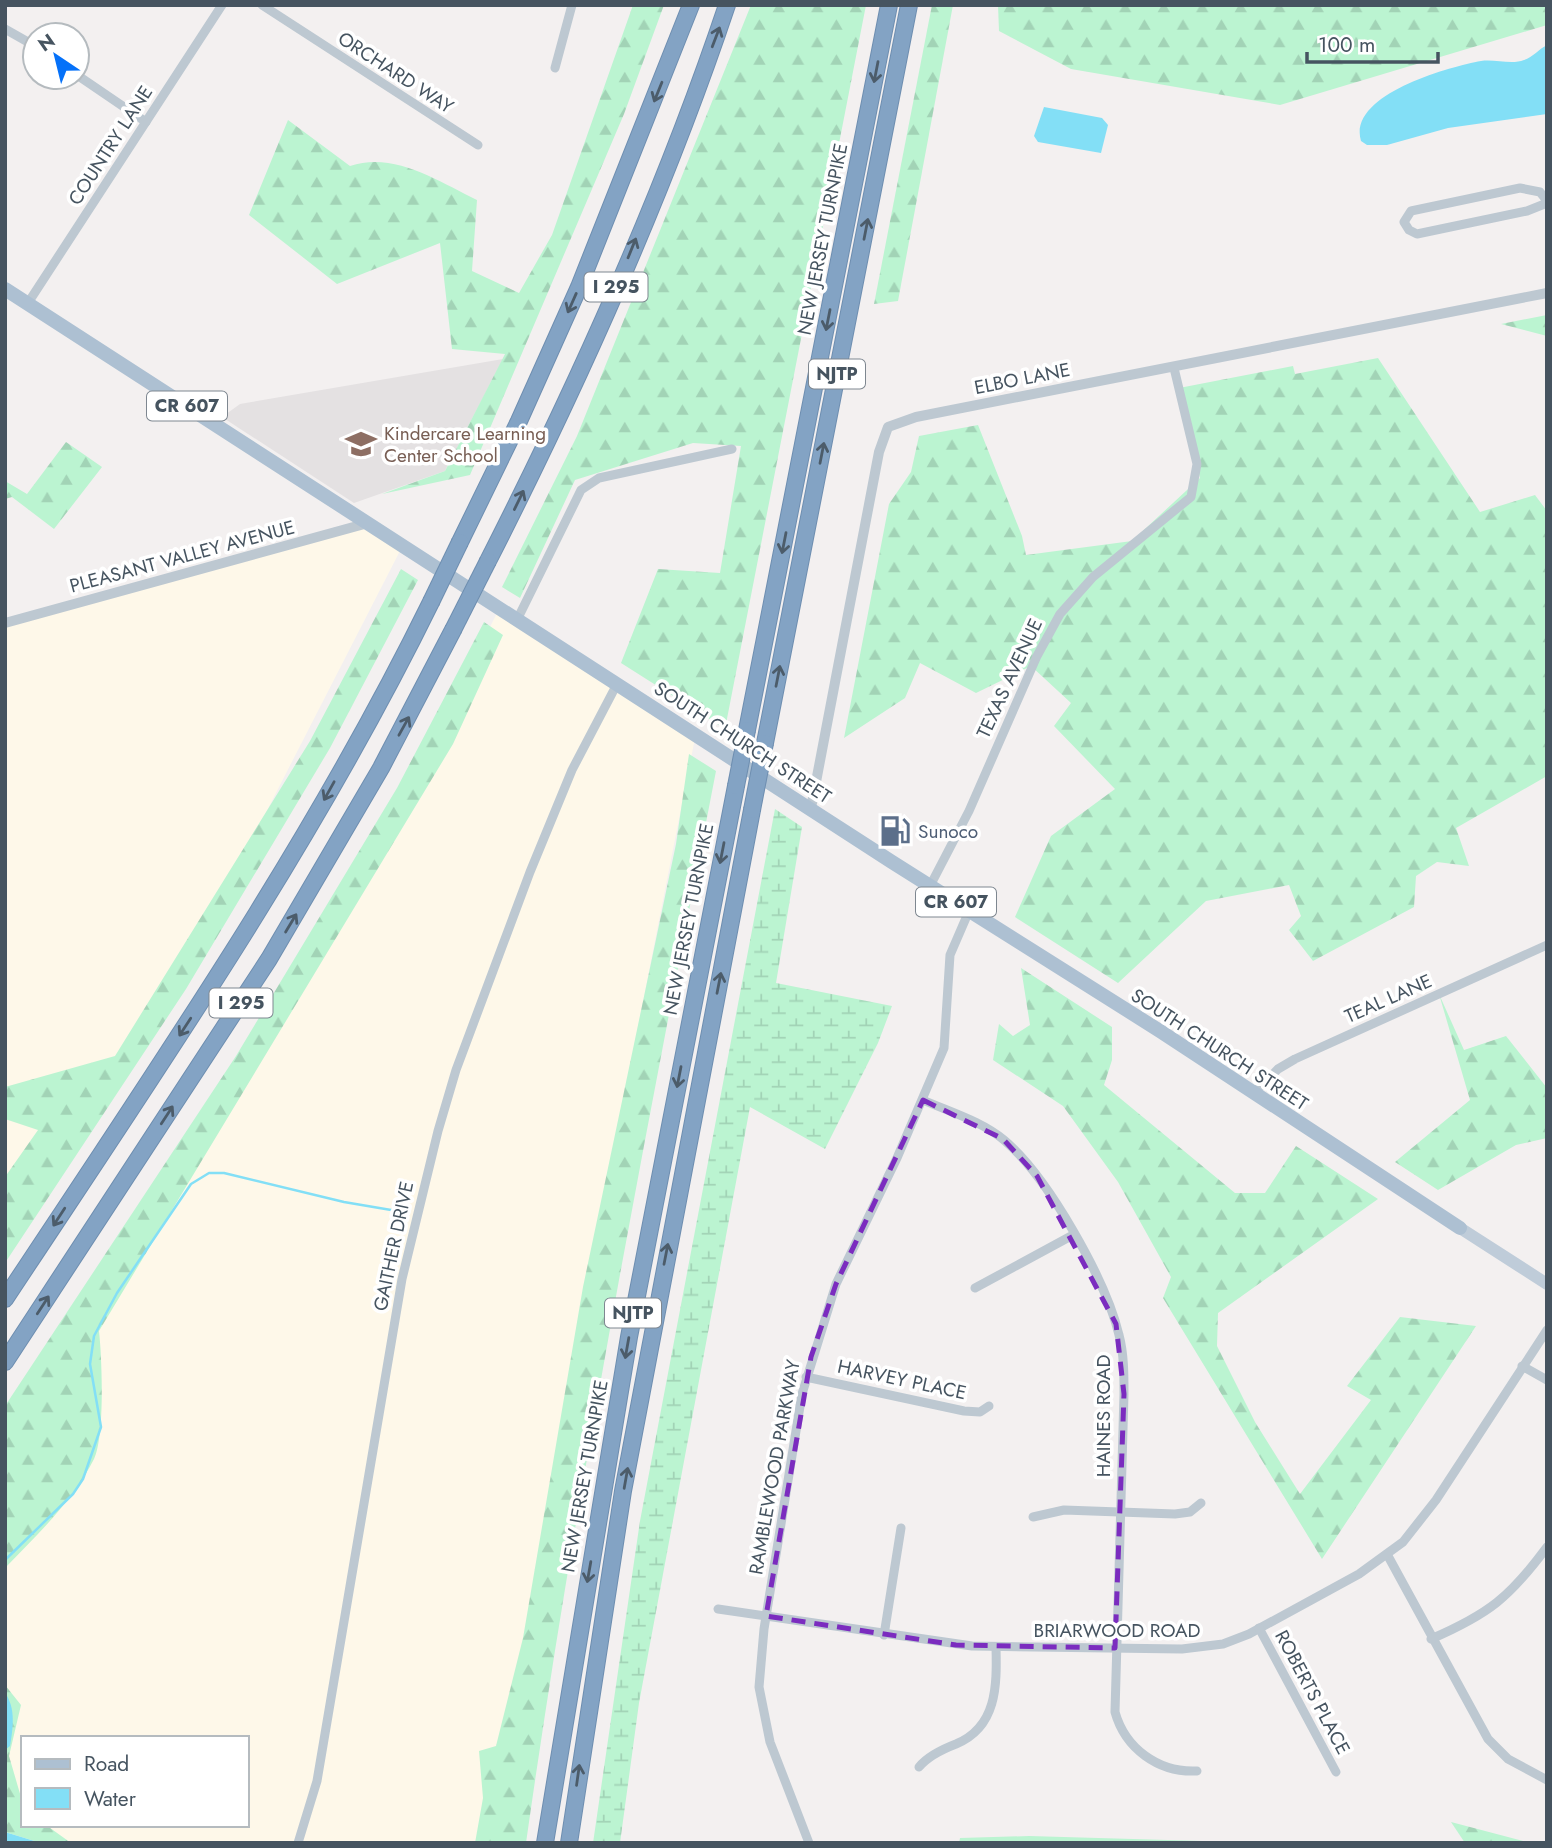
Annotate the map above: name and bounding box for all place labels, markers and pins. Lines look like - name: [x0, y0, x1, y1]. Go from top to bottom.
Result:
- place label: Kindercare Learning Center School: [384, 420, 546, 469]
- school or university icon: Kindercare Learning Center School: [344, 427, 378, 461]
- fuel station icon: Sunoco: [878, 814, 912, 848]
- place label: Sunoco: [918, 818, 978, 845]

